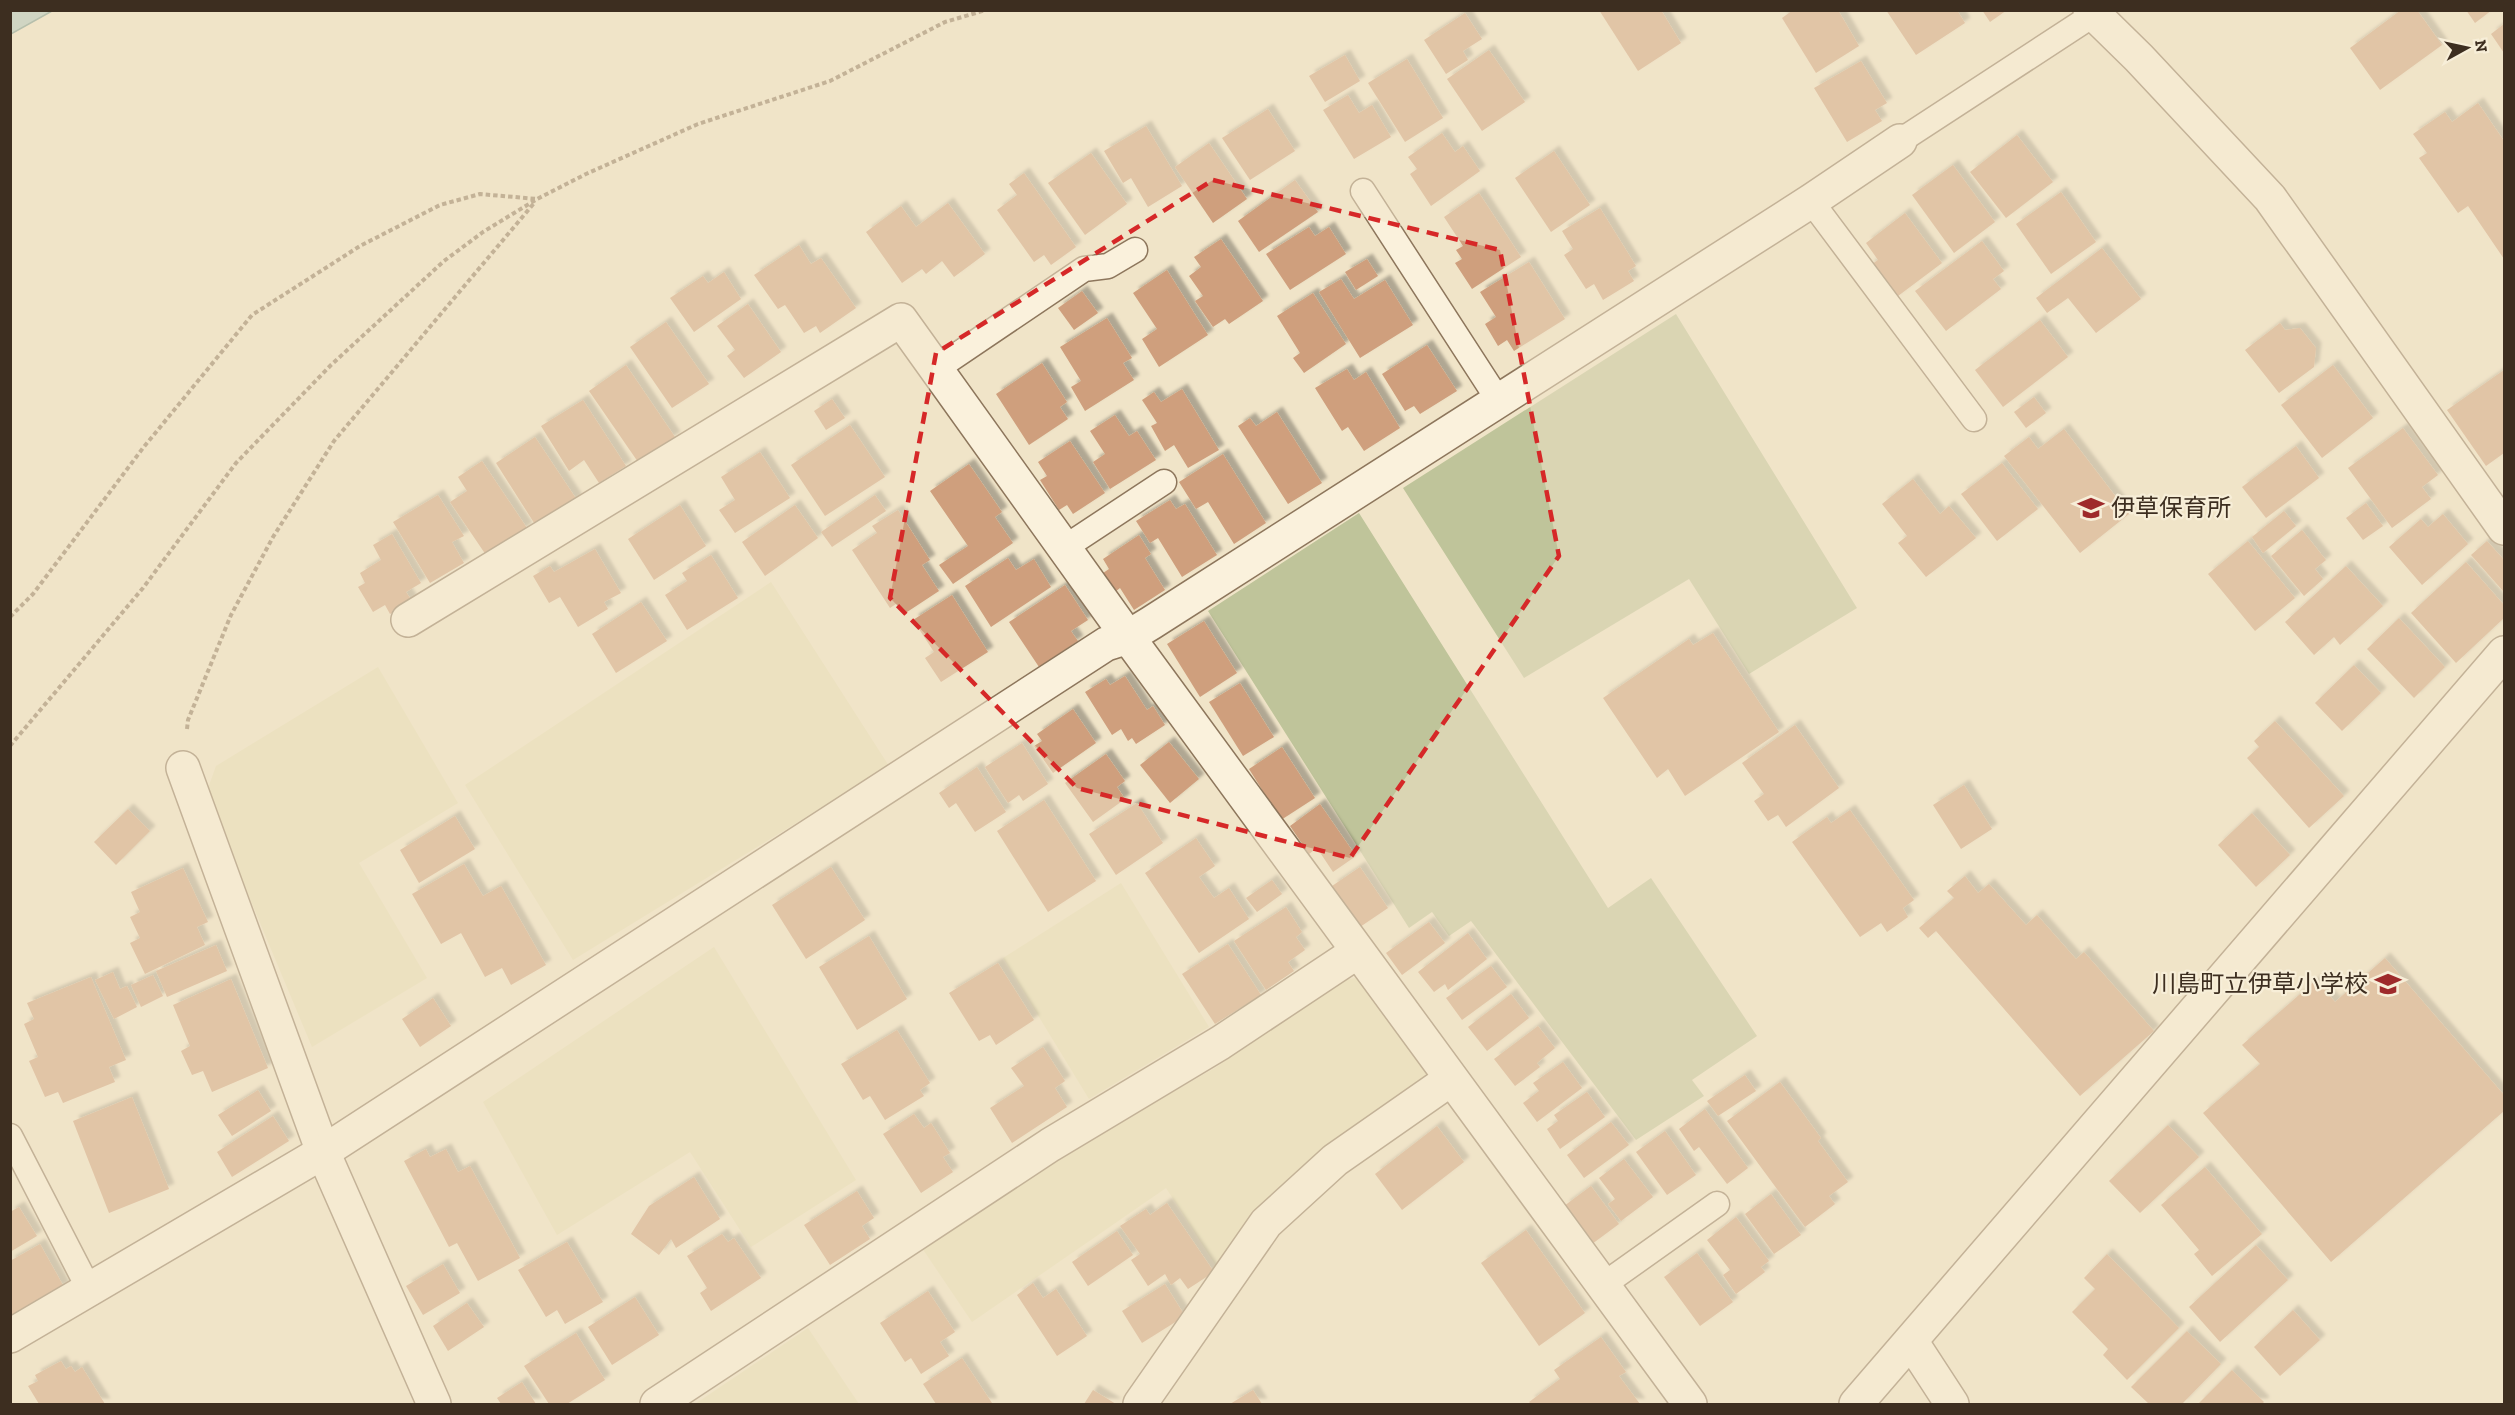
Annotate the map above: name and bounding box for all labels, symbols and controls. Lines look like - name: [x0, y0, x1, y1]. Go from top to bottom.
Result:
- north arrow: [2437, 18, 2497, 78]
- text: N: [2471, 39, 2492, 53]
- school or university icon: 伊草保育所: [2076, 493, 2106, 523]
- place label: 伊草保育所: [2111, 493, 2231, 522]
- place label: 川島町立伊草小学校: [2152, 969, 2368, 998]
- school or university icon: 川島町立伊草小学校: [2373, 969, 2403, 999]

